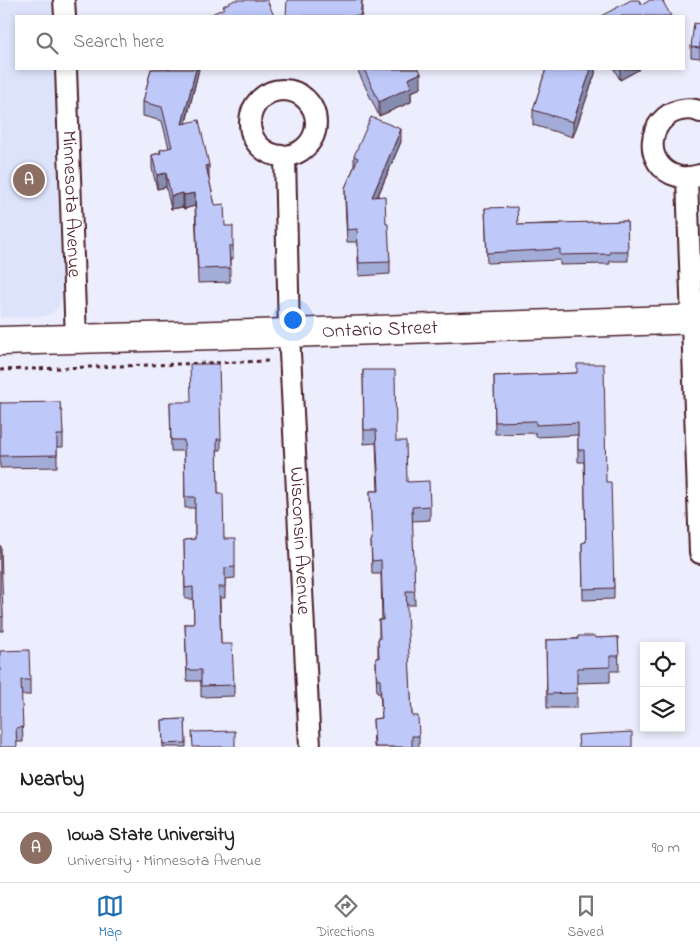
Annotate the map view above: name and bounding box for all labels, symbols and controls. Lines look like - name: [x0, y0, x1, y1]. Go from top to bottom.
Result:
- search box: [15, 15, 685, 70]
- icon: search: [33, 29, 61, 57]
- text: Search here: [73, 29, 164, 56]
- street label: Minnesota Avenue: [54, 130, 88, 278]
- pin: A: [13, 161, 45, 199]
- your location: [280, 307, 306, 333]
- street label: Ontario Street: [321, 313, 439, 346]
- street label: Wisconsin Avenue: [281, 466, 318, 615]
- map controls: [640, 642, 685, 732]
- button: locate: [640, 642, 685, 687]
- button: layers: [640, 687, 685, 732]
- text: Nearby: [20, 765, 84, 795]
- text: Iowa State University: [67, 822, 234, 849]
- text: A: [31, 836, 41, 860]
- text: 90 m: [652, 836, 680, 860]
- text: University · Minnesota Avenue: [67, 849, 261, 873]
- tab: Map: [96, 892, 124, 943]
- tab: Directions: [317, 892, 375, 943]
- tab: Saved: [567, 892, 604, 943]

